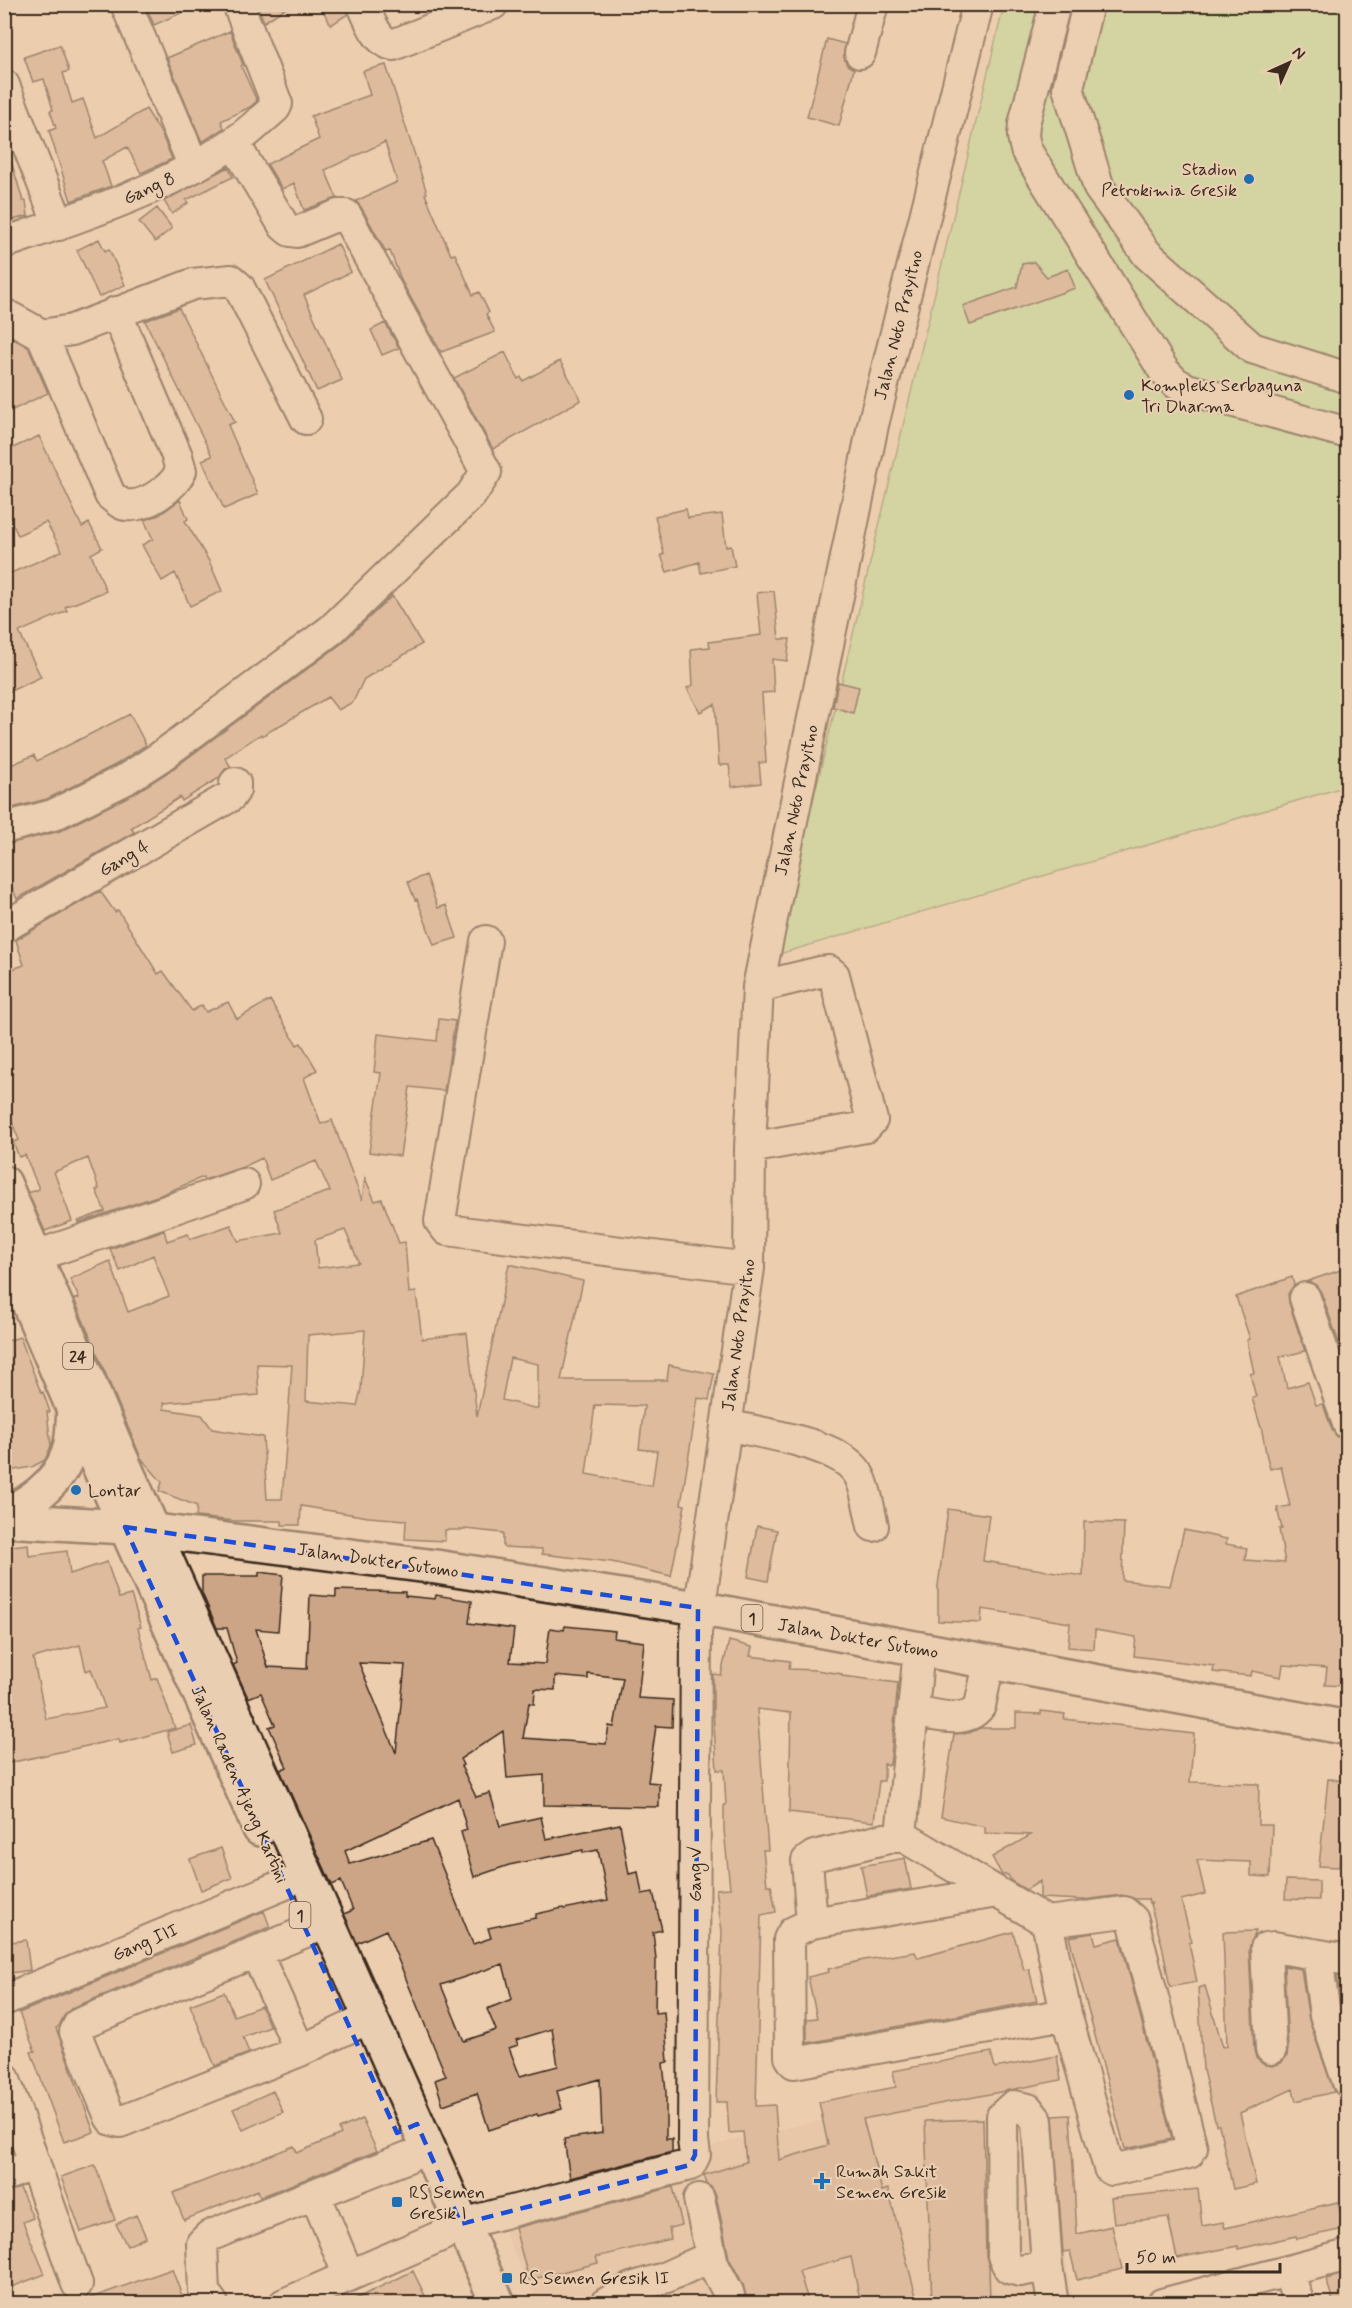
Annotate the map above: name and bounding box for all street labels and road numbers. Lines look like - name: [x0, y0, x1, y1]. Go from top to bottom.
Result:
- street label: Gang 8: [120, 167, 180, 212]
- street label: Jalan Noto Prayitno: [869, 248, 929, 403]
- street label: Jalan Noto Prayitno: [769, 722, 825, 878]
- street label: Gang 4: [95, 835, 155, 884]
- street label: Jalan Noto Prayitno: [716, 1257, 762, 1413]
- road number: 24: [63, 1343, 93, 1369]
- street label: Jalan Dokter Sutomo: [295, 1538, 460, 1584]
- road number: 1: [742, 1605, 762, 1631]
- street label: Jalan Dokter Sutomo: [775, 1613, 940, 1665]
- street label: Jalan Raden Ajeng Kartini: [184, 1682, 294, 1887]
- street label: Gang V: [684, 1846, 709, 1902]
- road number: 1: [290, 1902, 310, 1928]
- street label: Gang III: [109, 1918, 182, 1968]

